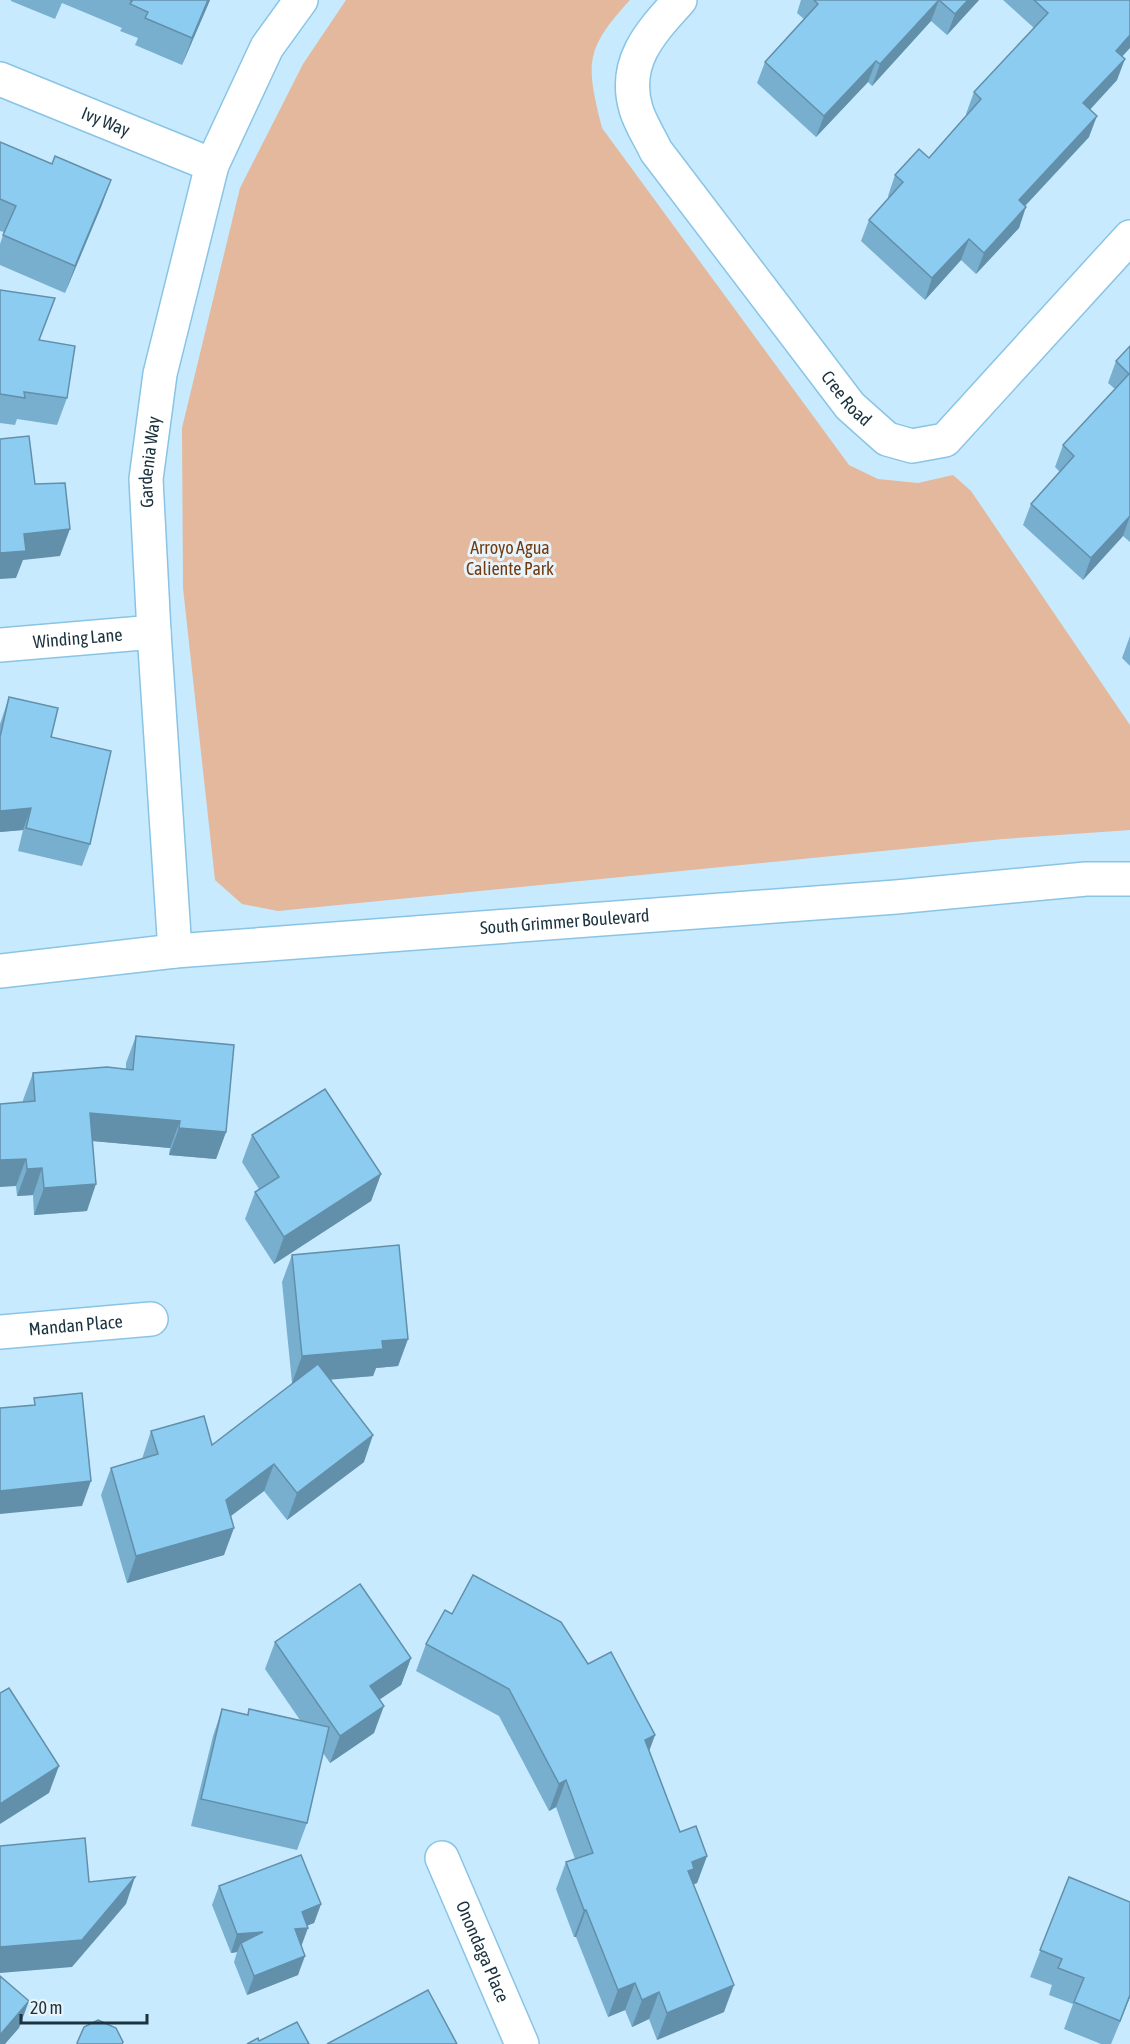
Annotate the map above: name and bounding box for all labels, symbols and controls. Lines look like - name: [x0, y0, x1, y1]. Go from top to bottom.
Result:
- street label: Ivy Way: [79, 102, 133, 141]
- street label: Cree Road: [817, 366, 876, 430]
- street label: Gardenia Way: [135, 415, 164, 508]
- park label: Arroyo Agua Caliente Park: [466, 537, 554, 579]
- street label: Winding Lane: [32, 624, 123, 652]
- street label: South Grimmer Boulevard: [479, 904, 650, 938]
- street label: Mandan Place: [28, 1310, 123, 1339]
- street label: Onondaga Place: [452, 1898, 514, 2005]
- scale bar: [21, 1987, 147, 2025]
- text: 20 m: [30, 1997, 62, 2018]

